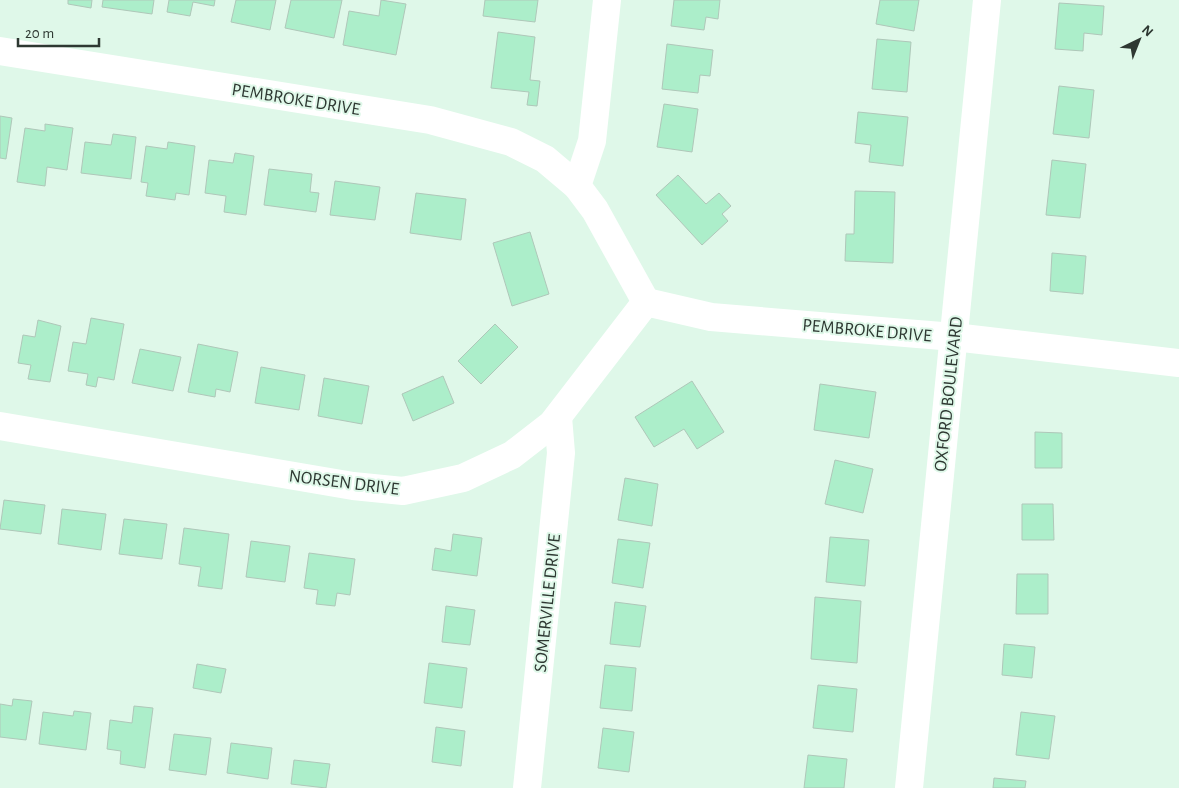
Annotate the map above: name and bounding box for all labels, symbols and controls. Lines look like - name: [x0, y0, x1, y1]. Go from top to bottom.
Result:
- scale bar: [18, 15, 99, 47]
- north arrow: [1114, 15, 1164, 65]
- text: N: [1139, 23, 1156, 40]
- text: 20 m: [25, 26, 54, 41]
- street label: PEMBROKE DRIVE: [230, 81, 362, 119]
- street label: PEMBROKE DRIVE: [802, 316, 933, 346]
- street label: OXFORD BOULEVARD: [932, 316, 966, 473]
- street label: NORSEN DRIVE: [288, 467, 400, 499]
- street label: SOMERVILLE DRIVE: [532, 533, 564, 673]

